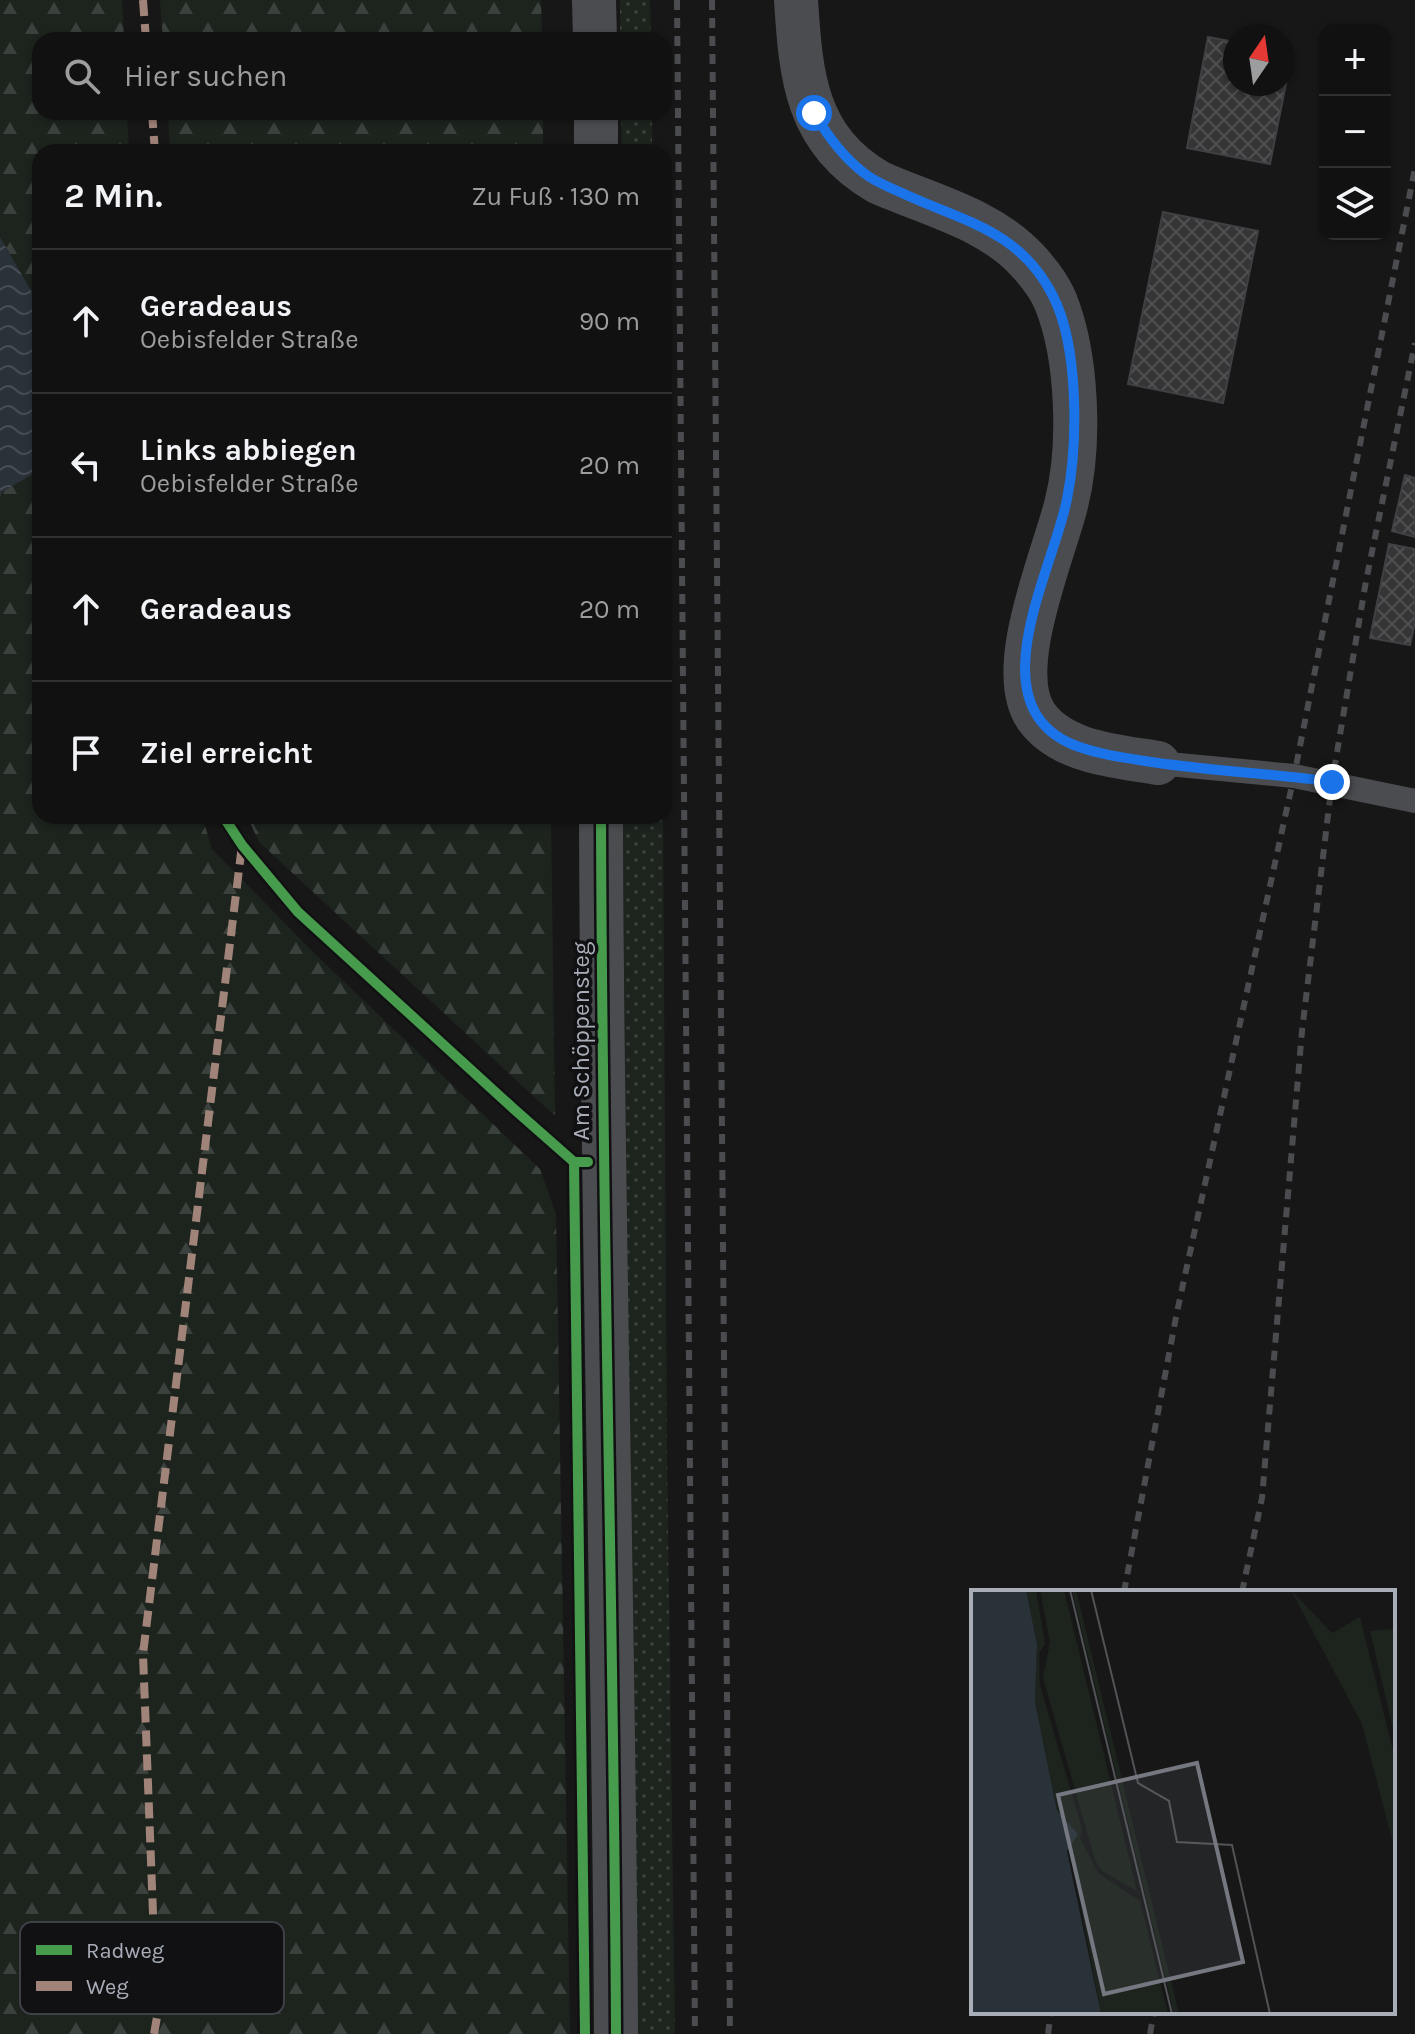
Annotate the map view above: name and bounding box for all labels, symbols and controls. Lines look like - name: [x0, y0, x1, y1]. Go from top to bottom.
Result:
- north arrow: [1223, 24, 1295, 96]
- map controls: [1319, 24, 1391, 240]
- button: +: [1319, 24, 1391, 96]
- search box: [32, 32, 672, 120]
- icon: search: [60, 54, 104, 98]
- text: Hier suchen: [124, 58, 287, 94]
- route start: [796, 95, 832, 131]
- button: −: [1319, 96, 1391, 168]
- button: layers: [1319, 168, 1391, 240]
- text: 2 Min.: [64, 176, 163, 216]
- text: Zu Fuß · 130 m: [471, 181, 640, 212]
- text: Geradeaus: [140, 288, 292, 324]
- icon: ahead: [64, 299, 108, 343]
- text: 90 m: [579, 306, 640, 337]
- text: Oebisfelder Straße: [140, 324, 359, 355]
- text: Links abbiegen: [140, 432, 357, 468]
- icon: left: [64, 443, 108, 487]
- text: 20 m: [579, 450, 640, 481]
- text: Oebisfelder Straße: [140, 468, 359, 499]
- icon: ahead: [64, 587, 108, 631]
- text: Geradeaus: [140, 591, 292, 627]
- text: 20 m: [579, 594, 640, 625]
- icon: arrive: [64, 731, 108, 775]
- text: Ziel erreicht: [140, 735, 313, 771]
- route end: [1314, 764, 1350, 800]
- street label: Am Schöppensteg: [567, 941, 595, 1140]
- inset map: [971, 1590, 1395, 2014]
- legend: [20, 1922, 284, 2014]
- text: Radweg: [86, 1938, 165, 1964]
- text: Weg: [86, 1974, 129, 2000]

